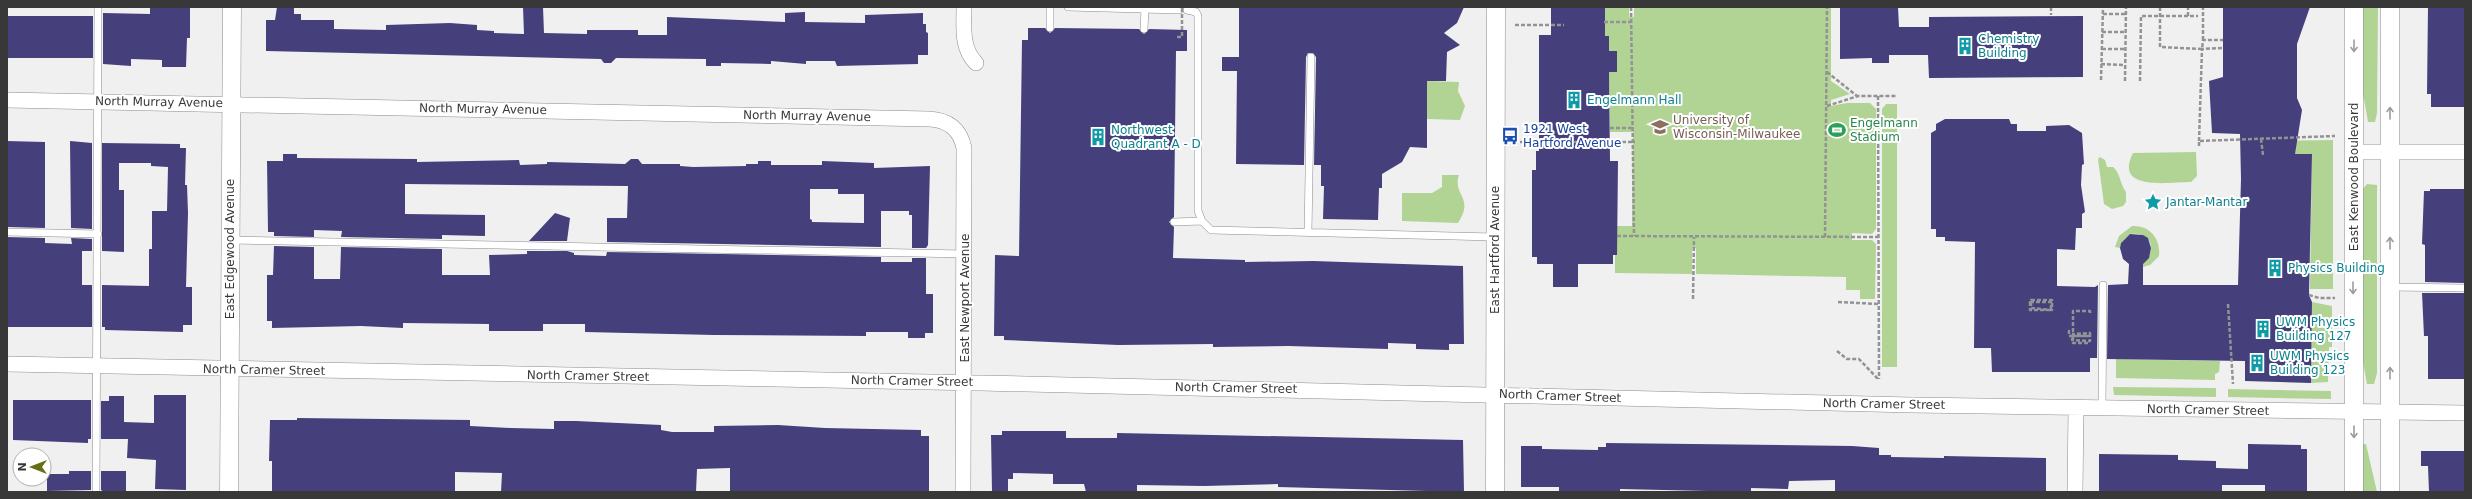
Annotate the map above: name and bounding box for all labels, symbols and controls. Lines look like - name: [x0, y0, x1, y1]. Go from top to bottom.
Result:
- place label: Chemistry Building: [1978, 32, 2039, 60]
- building icon: Chemistry Building: [1955, 36, 1975, 56]
- one-way arrow: [2350, 39, 2358, 52]
- building icon: Engelmann Hall: [1564, 90, 1584, 110]
- place label: Engelmann Hall: [1587, 93, 1682, 107]
- street label: North Murray Avenue: [95, 94, 223, 110]
- street label: North Murray Avenue: [419, 101, 547, 117]
- street label: East Kenwood Boulevard: [2347, 103, 2361, 251]
- one-way arrow: [2387, 107, 2394, 120]
- street label: North Murray Avenue: [743, 108, 871, 124]
- place label: University of Wisconsin-Milwaukee: [1673, 113, 1800, 141]
- place label: Engelmann Stadium: [1850, 116, 1918, 144]
- school or university icon: University of Wisconsin-Milwaukee: [1650, 117, 1670, 137]
- sports icon: Engelmann Stadium: [1827, 120, 1847, 140]
- place label: 1921 West Hartford Avenue: [1523, 122, 1621, 150]
- place label: Northwest Quadrant A - D: [1111, 123, 1201, 151]
- bus stop icon: 1921 West Hartford Avenue: [1500, 126, 1520, 146]
- building icon: Northwest Quadrant A - D: [1088, 127, 1108, 147]
- street label: East Edgewood Avenue: [223, 179, 237, 319]
- street label: East Hartford Avenue: [1488, 186, 1502, 314]
- place icon: Jantar-Mantar: [2143, 192, 2163, 212]
- place label: Jantar-Mantar: [2165, 195, 2247, 209]
- street label: East Newport Avenue: [958, 234, 972, 362]
- one-way arrow: [2386, 237, 2394, 250]
- building icon: Physics Building: [2265, 258, 2285, 278]
- place label: Physics Building: [2288, 261, 2385, 275]
- one-way arrow: [2349, 281, 2357, 294]
- place label: UWM Physics Building 127: [2276, 315, 2355, 343]
- building icon: UWM Physics Building 127: [2253, 319, 2273, 339]
- place label: UWM Physics Building 123: [2270, 349, 2349, 377]
- building icon: UWM Physics Building 123: [2247, 353, 2267, 373]
- street label: North Cramer Street: [203, 362, 326, 378]
- one-way arrow: [2386, 367, 2394, 380]
- street label: North Cramer Street: [527, 368, 650, 384]
- street label: North Cramer Street: [851, 373, 974, 389]
- street label: North Cramer Street: [1175, 380, 1298, 396]
- street label: North Cramer Street: [1499, 387, 1622, 405]
- street label: North Cramer Street: [1823, 396, 1946, 412]
- street label: North Cramer Street: [2147, 402, 2270, 418]
- one-way arrow: [2350, 425, 2358, 438]
- north arrow: [12, 447, 52, 487]
- text: N: [16, 462, 29, 472]

